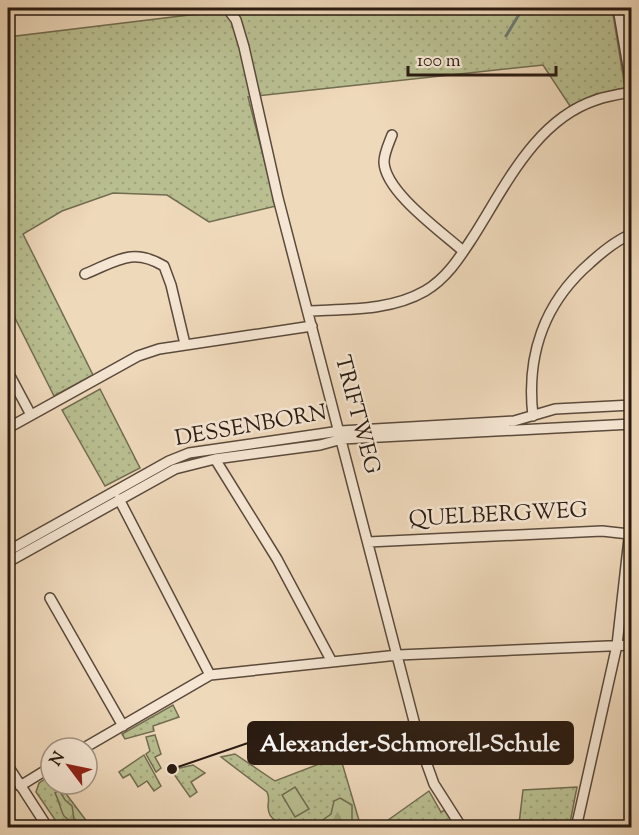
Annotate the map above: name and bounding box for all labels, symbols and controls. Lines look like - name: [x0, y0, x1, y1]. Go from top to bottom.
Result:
- scale bar: [408, 39, 556, 77]
- text: 100 m: [417, 49, 461, 75]
- street label: TRIFTWEG: [325, 352, 387, 478]
- street label: DESSENBORN: [173, 398, 329, 456]
- street label: QUELBERGWEG: [408, 495, 588, 537]
- callout: Alexander-Schmorell-Schule: [248, 722, 573, 764]
- text: Alexander-Schmorell-Schule: [260, 728, 560, 762]
- north arrow: [39, 736, 99, 796]
- text: N: [45, 748, 72, 771]

